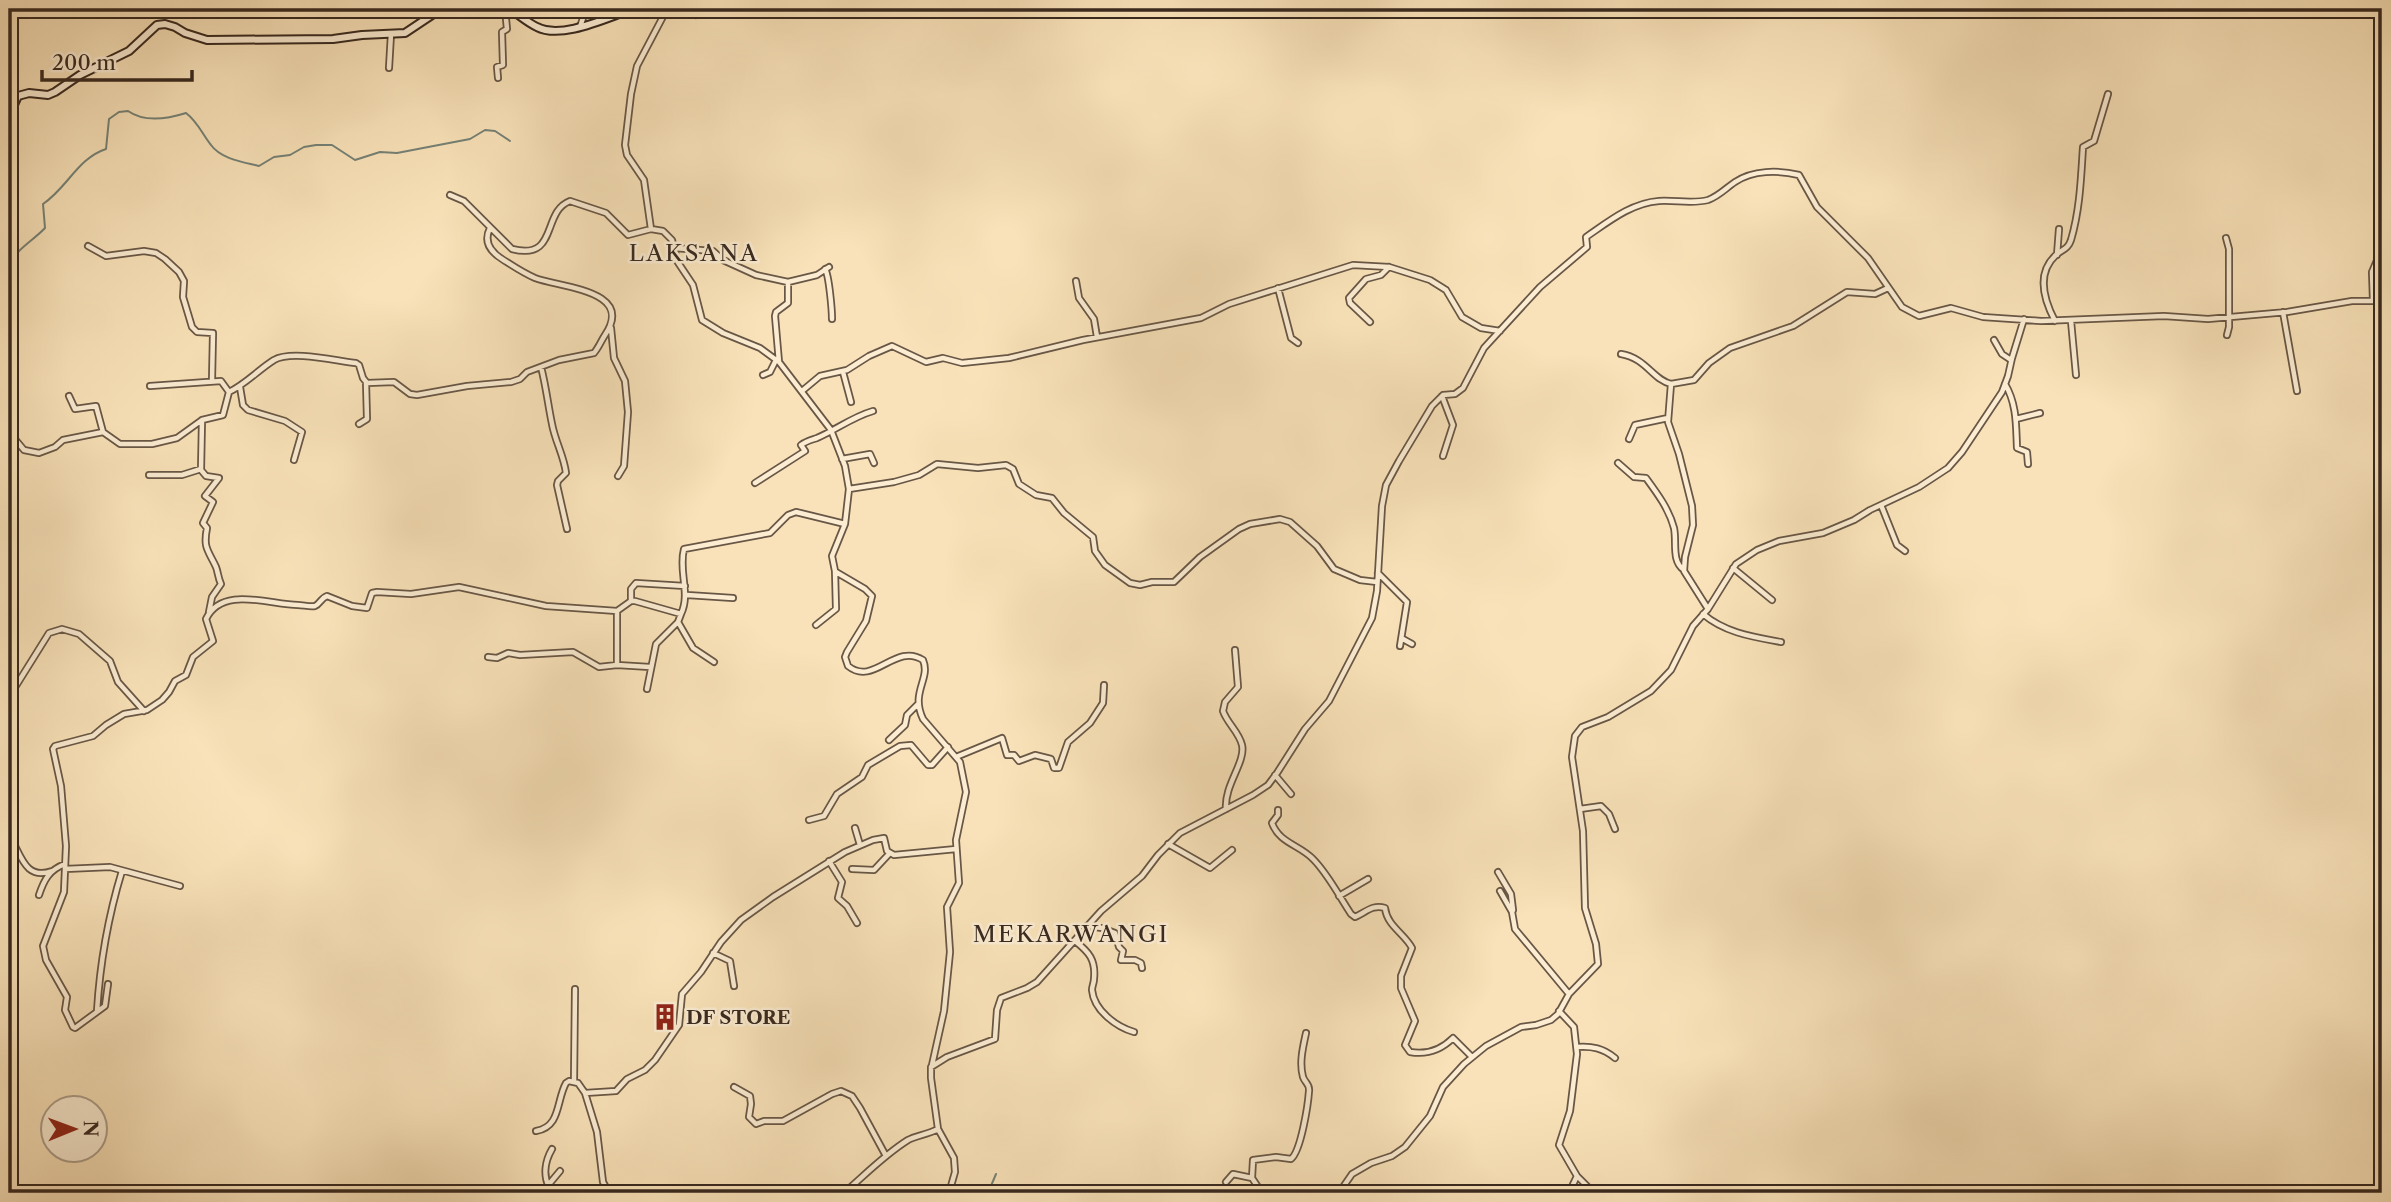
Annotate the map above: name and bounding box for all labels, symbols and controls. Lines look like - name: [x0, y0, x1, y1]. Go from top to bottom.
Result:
- scale bar: [42, 38, 192, 82]
- text: 200 m: [52, 50, 116, 75]
- district label: LAKSANA: [629, 239, 759, 267]
- district label: MEKARWANGI: [973, 920, 1169, 948]
- building icon: DF STORE: [650, 1002, 680, 1032]
- place label: DF STORE: [686, 1006, 791, 1029]
- north arrow: [38, 1094, 108, 1164]
- text: N: [79, 1120, 102, 1137]

